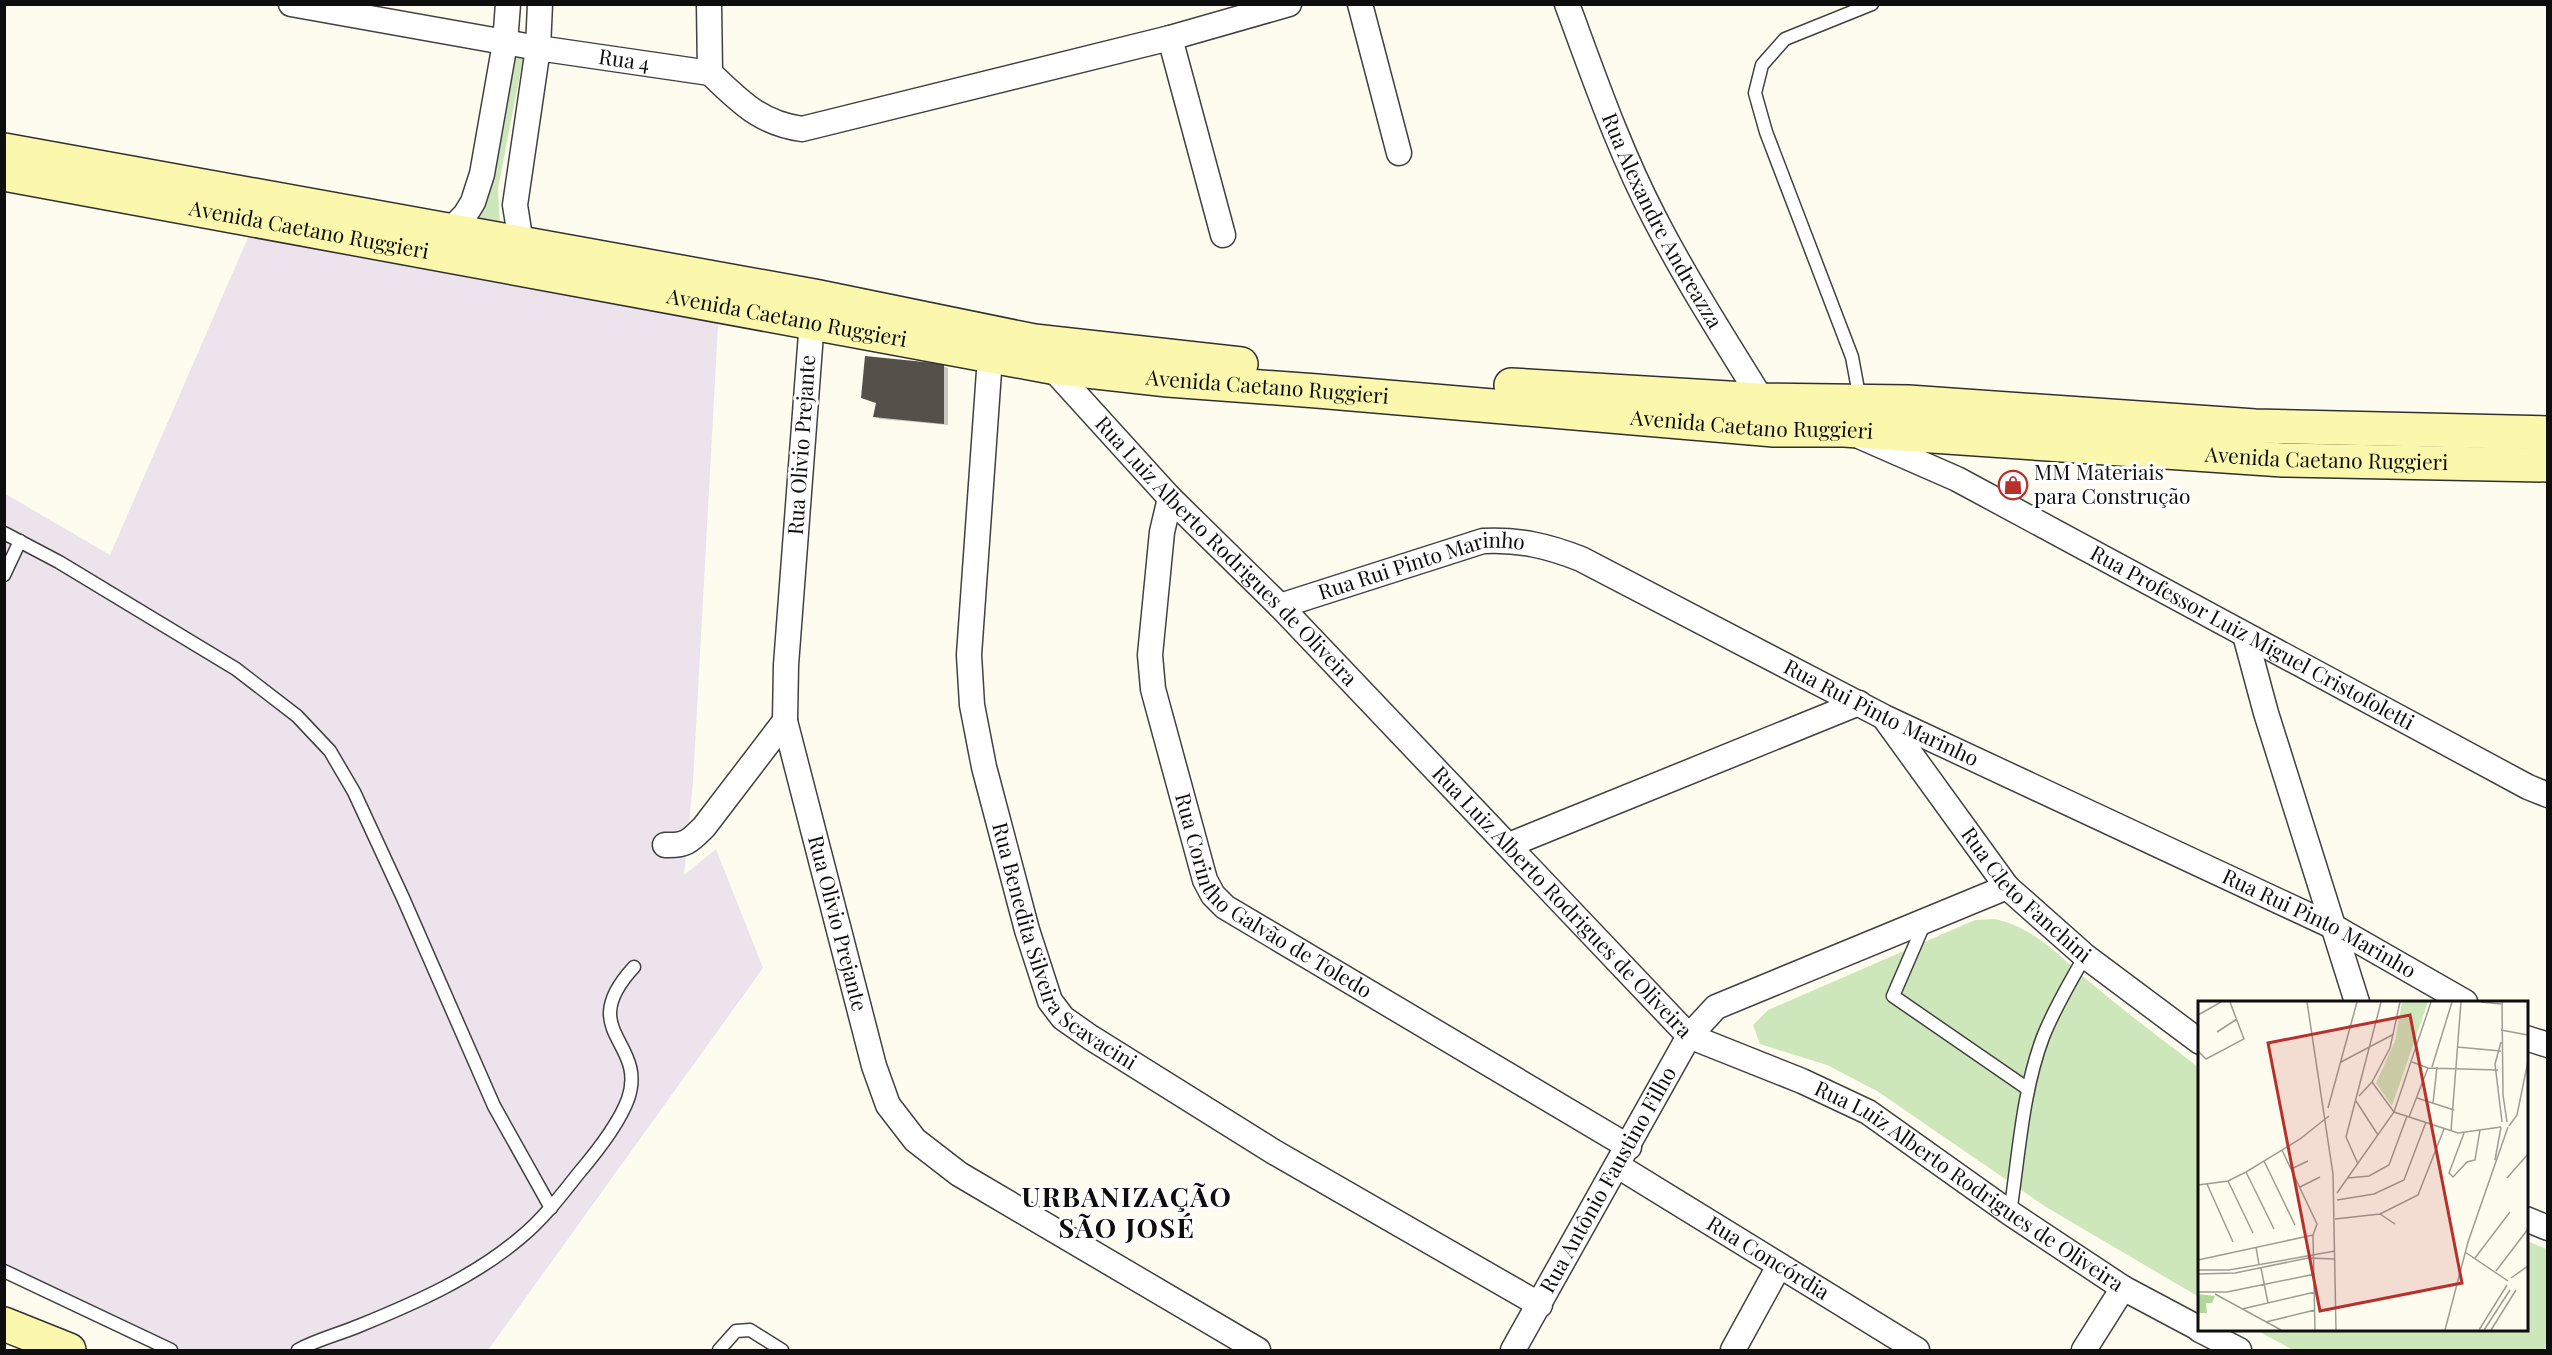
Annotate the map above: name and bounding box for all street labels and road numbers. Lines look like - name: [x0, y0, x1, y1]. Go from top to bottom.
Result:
- street label: Rua 4: [597, 41, 652, 76]
- street label: Rua Alexandre Andreazza: [1597, 108, 1730, 333]
- street label: Avenida Caetano Ruggieri: [186, 192, 431, 264]
- street label: Avenida Caetano Ruggieri: [664, 280, 909, 352]
- street label: Rua Olivio Prejante: [780, 354, 820, 536]
- street label: Avenida Caetano Ruggieri: [1144, 362, 1390, 409]
- street label: Avenida Caetano Ruggieri: [1628, 402, 1874, 444]
- street label: Rua Luiz Alberto Rodrigues de Oliveira: [1090, 409, 1365, 691]
- street label: Avenida Caetano Ruggieri: [2203, 439, 2449, 475]
- street label: Rua Rui Pinto Marinho: [1314, 525, 1527, 605]
- street label: Rua Professor Luiz Miguel Cristofoletti: [2086, 538, 2420, 735]
- street label: Rua Rui Pinto Marinho: [1780, 651, 1984, 771]
- street label: Rua Luiz Alberto Rodrigues de Oliveira: [1427, 759, 1700, 1043]
- street label: Rua Corintho Galvão de Toledo: [1170, 790, 1378, 1003]
- street label: Rua Benedita Silveira Scavacini: [987, 819, 1143, 1075]
- street label: Rua Cleto Fanchini: [1956, 821, 2098, 968]
- street label: Rua Olivio Prejante: [803, 832, 875, 1014]
- street label: Rua Rui Pinto Marinho: [2218, 861, 2422, 983]
- street label: Rua Antônio Faustino Filho: [1532, 1061, 1681, 1297]
- street label: Rua Luiz Alberto Rodrigues de Oliveira: [1811, 1073, 2130, 1297]
- street label: Rua Concórdia: [1702, 1208, 1836, 1305]

